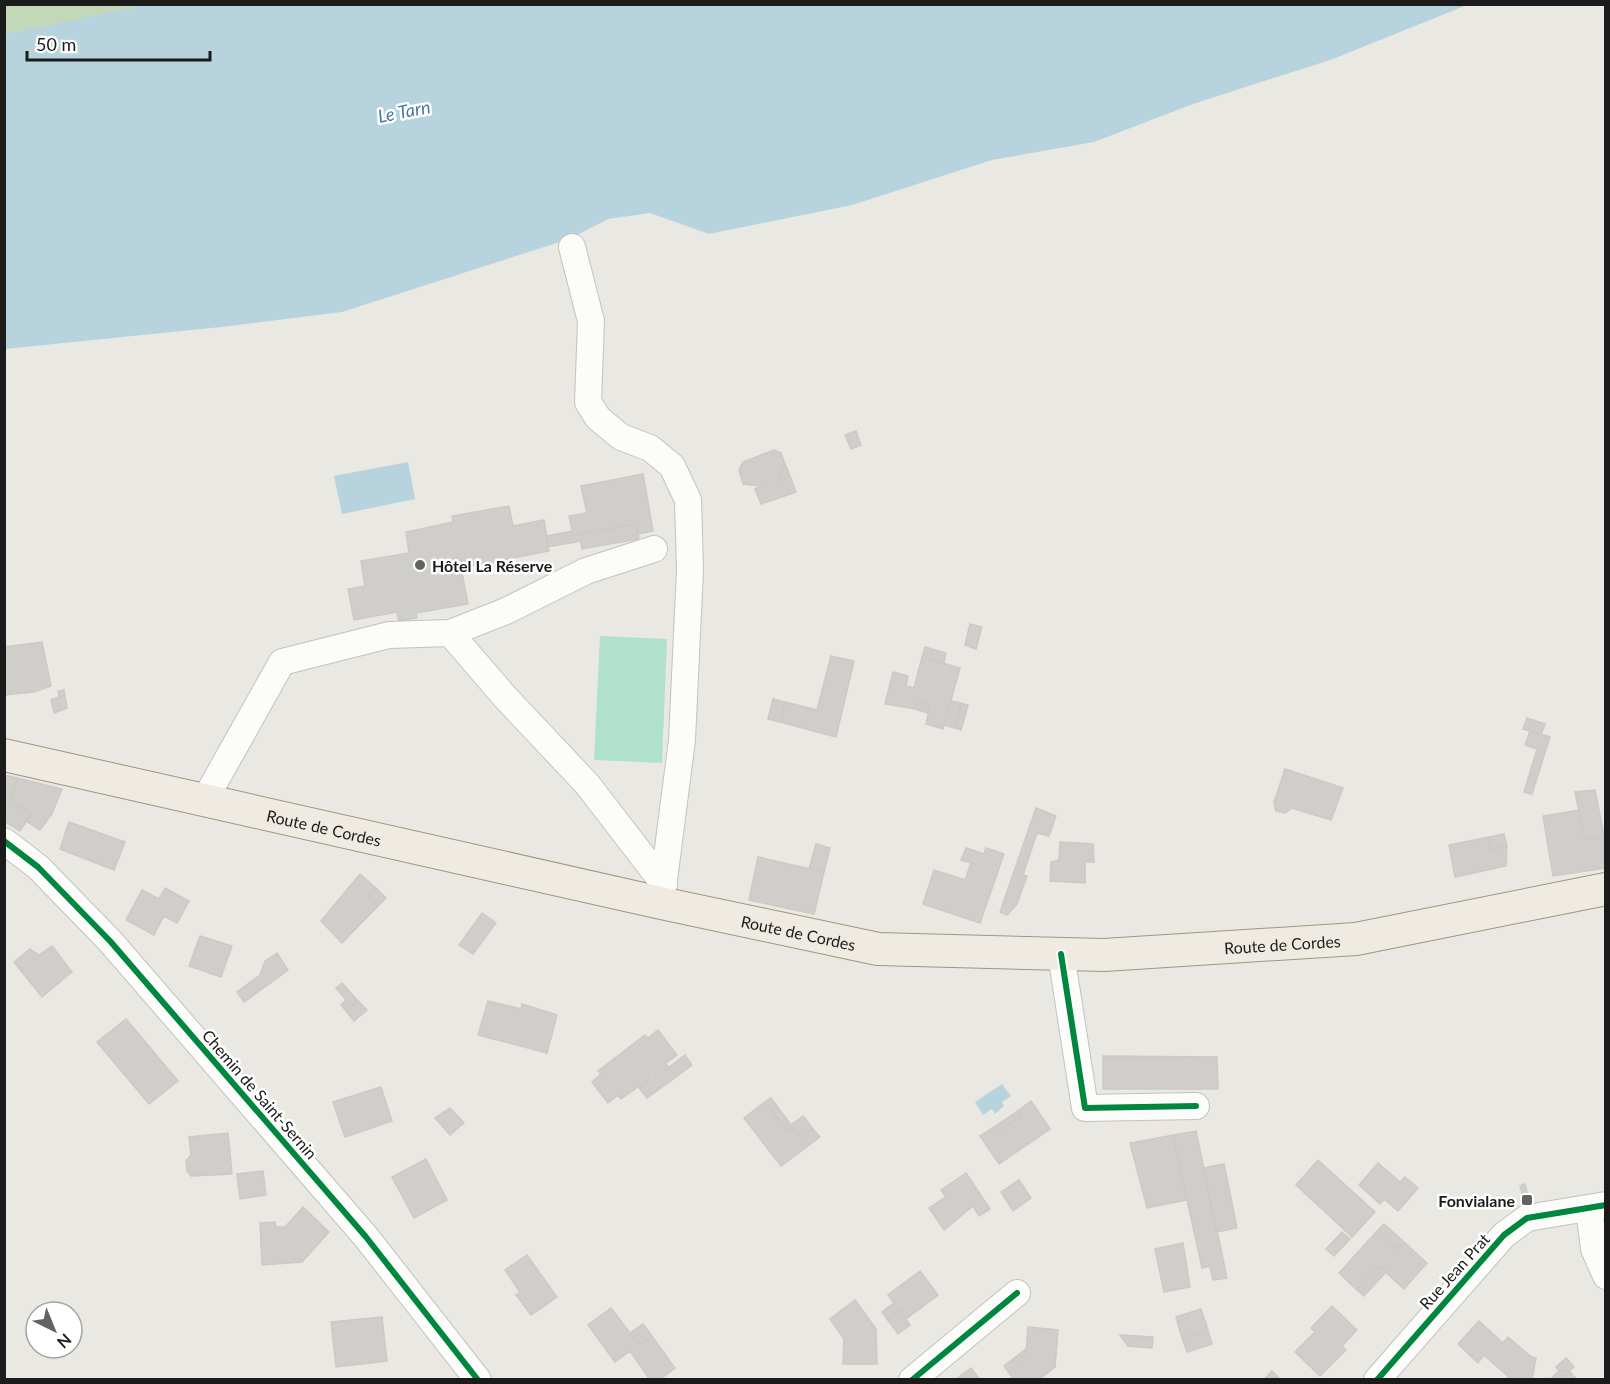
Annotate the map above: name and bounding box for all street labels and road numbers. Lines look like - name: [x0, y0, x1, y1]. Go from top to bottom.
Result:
- street label: Route de Cordes: [265, 805, 383, 849]
- street label: Route de Cordes: [739, 911, 858, 954]
- street label: Route de Cordes: [1223, 930, 1341, 957]
- street label: Chemin de Saint-Sernin: [199, 1025, 321, 1163]
- street label: Rue Jean Prat: [1415, 1229, 1493, 1313]

